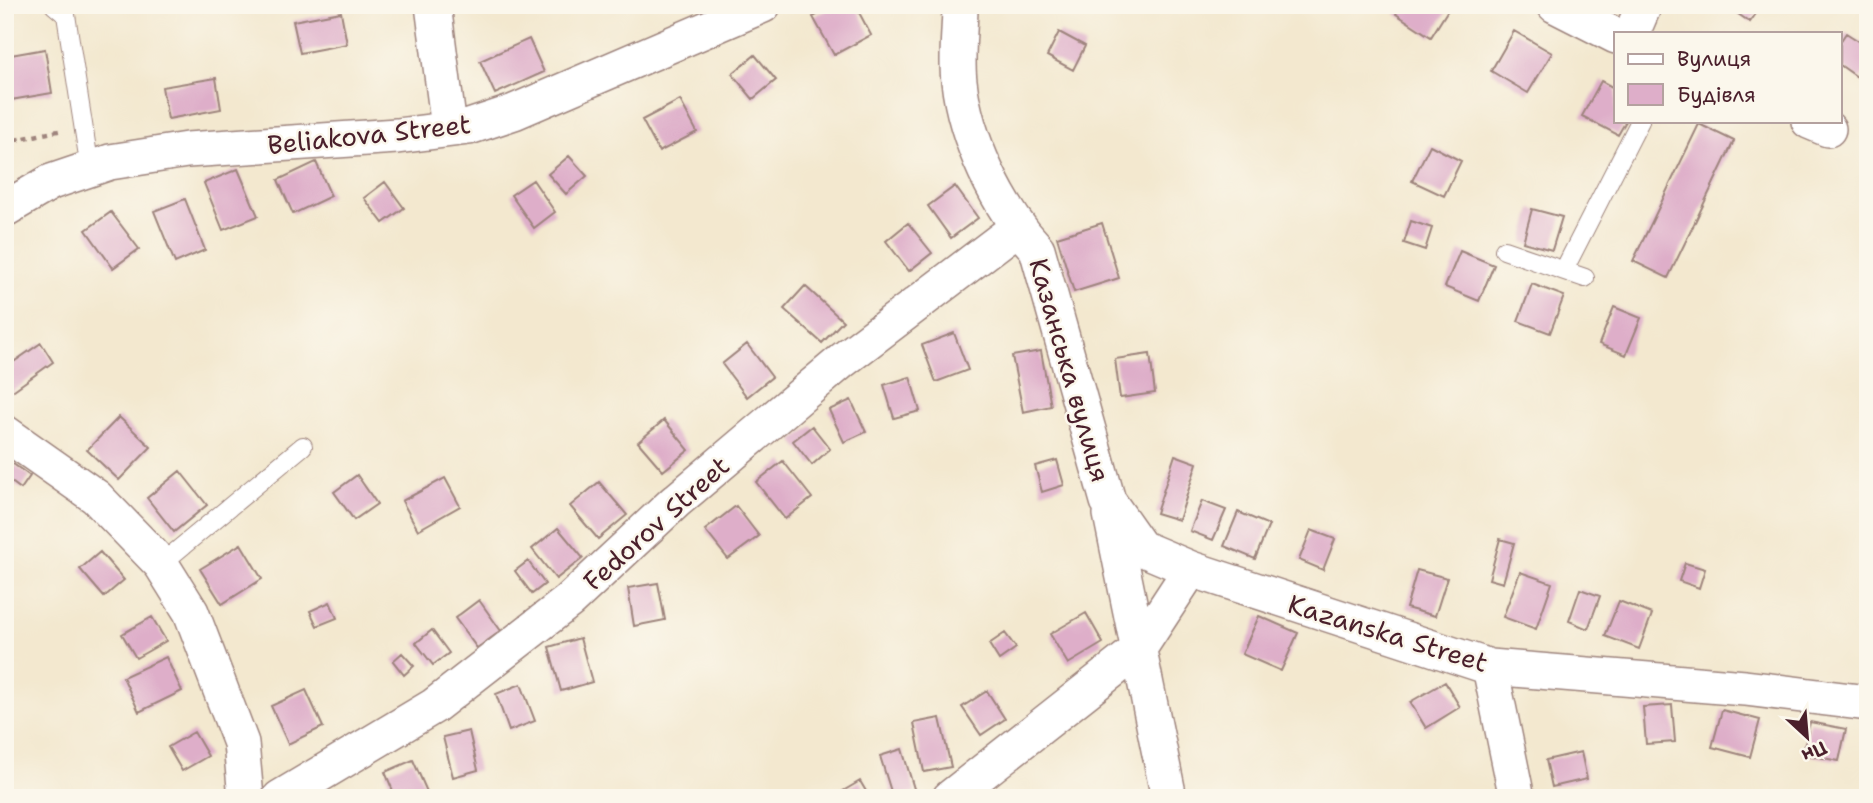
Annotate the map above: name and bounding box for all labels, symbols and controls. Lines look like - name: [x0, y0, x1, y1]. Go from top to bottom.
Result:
- legend: [1614, 32, 1842, 122]
- text: Вулиця: [1677, 45, 1751, 73]
- text: Будівля: [1677, 81, 1756, 109]
- street label: Beliakova Street: [266, 106, 472, 162]
- street label: Казанська вулиця: [1021, 254, 1119, 486]
- street label: Fedorov Street: [575, 448, 737, 598]
- street label: Kazanska Street: [1284, 586, 1492, 680]
- north arrow: [1772, 702, 1842, 772]
- text: Пн: [1797, 735, 1831, 769]

